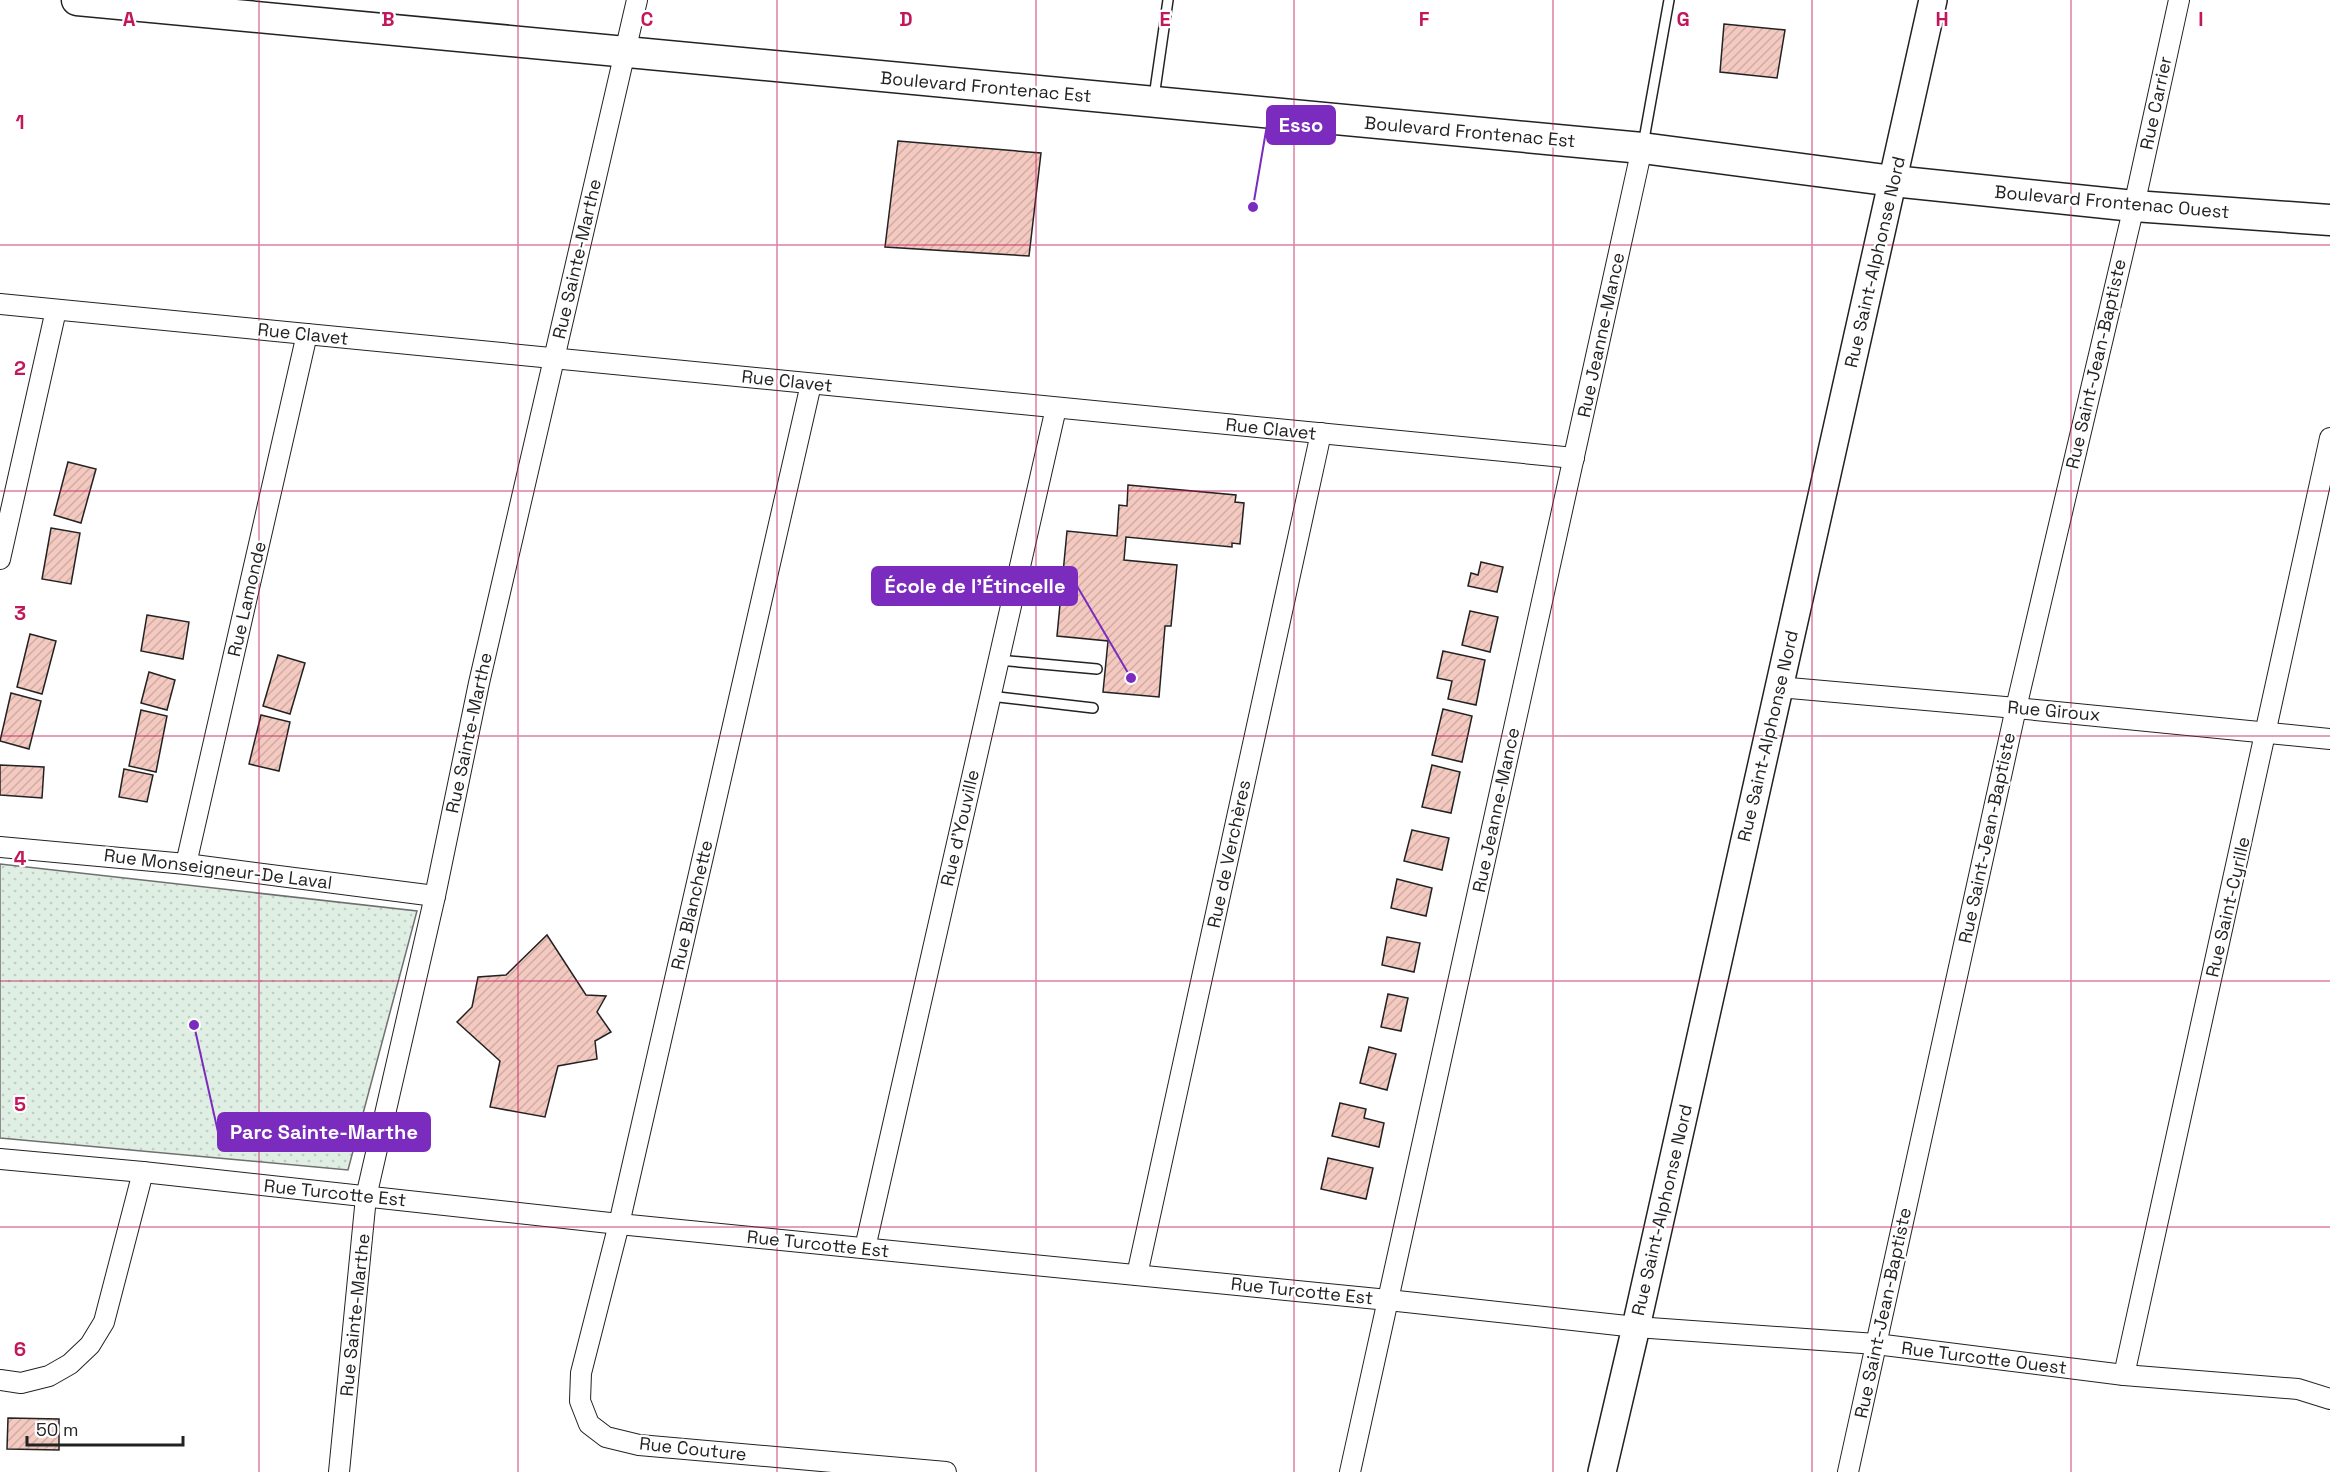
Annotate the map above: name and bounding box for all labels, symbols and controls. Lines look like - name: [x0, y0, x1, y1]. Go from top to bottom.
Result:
- text: A: [123, 6, 136, 32]
- text: B: [381, 6, 395, 32]
- text: C: [641, 6, 654, 32]
- text: D: [899, 6, 913, 32]
- text: E: [1159, 6, 1171, 32]
- text: F: [1419, 6, 1430, 32]
- text: G: [1676, 6, 1690, 32]
- text: H: [1935, 6, 1949, 32]
- text: I: [2198, 6, 2204, 32]
- street label: Rue Carrier: [2134, 54, 2177, 152]
- street label: Boulevard Frontenac Est: [879, 66, 1093, 107]
- callout: Esso: [1267, 106, 1335, 144]
- text: 1: [15, 109, 25, 135]
- street label: Boulevard Frontenac Est: [1363, 111, 1577, 152]
- text: Esso: [1279, 112, 1323, 138]
- street label: Rue Saint-Alphonse Nord: [1839, 154, 1910, 370]
- street label: Rue Sainte-Marthe: [547, 177, 606, 341]
- street label: Boulevard Frontenac Ouest: [1994, 180, 2230, 223]
- street label: Rue Jeanne-Mance: [1572, 250, 1629, 420]
- street label: Rue Saint-Jean-Baptiste: [2060, 257, 2131, 471]
- street label: Rue Clavet: [256, 317, 350, 350]
- text: 2: [14, 355, 26, 381]
- street label: Rue Clavet: [740, 364, 834, 397]
- street label: Rue Clavet: [1224, 412, 1318, 445]
- street label: Rue Lamonde: [222, 539, 271, 659]
- callout: École de l'Étincelle: [872, 567, 1077, 605]
- text: École de l'Étincelle: [885, 573, 1065, 599]
- text: 3: [14, 600, 26, 626]
- street label: Rue Saint-Alphonse Nord: [1732, 628, 1803, 844]
- street label: Rue Sainte-Marthe: [440, 650, 497, 815]
- street label: Rue Giroux: [2007, 695, 2101, 726]
- street label: Rue Jeanne-Mance: [1467, 725, 1524, 895]
- street label: Rue Saint-Jean-Baptiste: [1953, 730, 2020, 945]
- street label: Rue d'Youville: [935, 767, 984, 888]
- street label: Rue de Verchères: [1202, 778, 1255, 930]
- street label: Rue Saint-Cyrille: [2200, 834, 2255, 979]
- street label: Rue Blanchette: [665, 838, 718, 972]
- street label: Rue Monseigneur-De Laval: [103, 843, 334, 894]
- text: 4: [14, 845, 27, 871]
- text: 5: [14, 1091, 26, 1117]
- street label: Rue Saint-Alphonse Nord: [1626, 1102, 1697, 1318]
- callout: Parc Sainte-Marthe: [218, 1113, 430, 1151]
- text: Parc Sainte-Marthe: [230, 1119, 418, 1145]
- street label: Rue Turcotte Est: [263, 1174, 407, 1211]
- street label: Rue Saint-Jean-Baptiste: [1849, 1205, 1916, 1420]
- street label: Rue Turcotte Est: [746, 1225, 890, 1262]
- street label: Rue Sainte-Marthe: [335, 1232, 374, 1398]
- street label: Rue Turcotte Est: [1230, 1272, 1374, 1309]
- text: 6: [14, 1336, 26, 1362]
- street label: Rue Turcotte Ouest: [1900, 1336, 2068, 1379]
- scale bar: [27, 1409, 183, 1447]
- text: 50 m: [36, 1418, 78, 1441]
- street label: Rue Couture: [638, 1431, 748, 1466]

